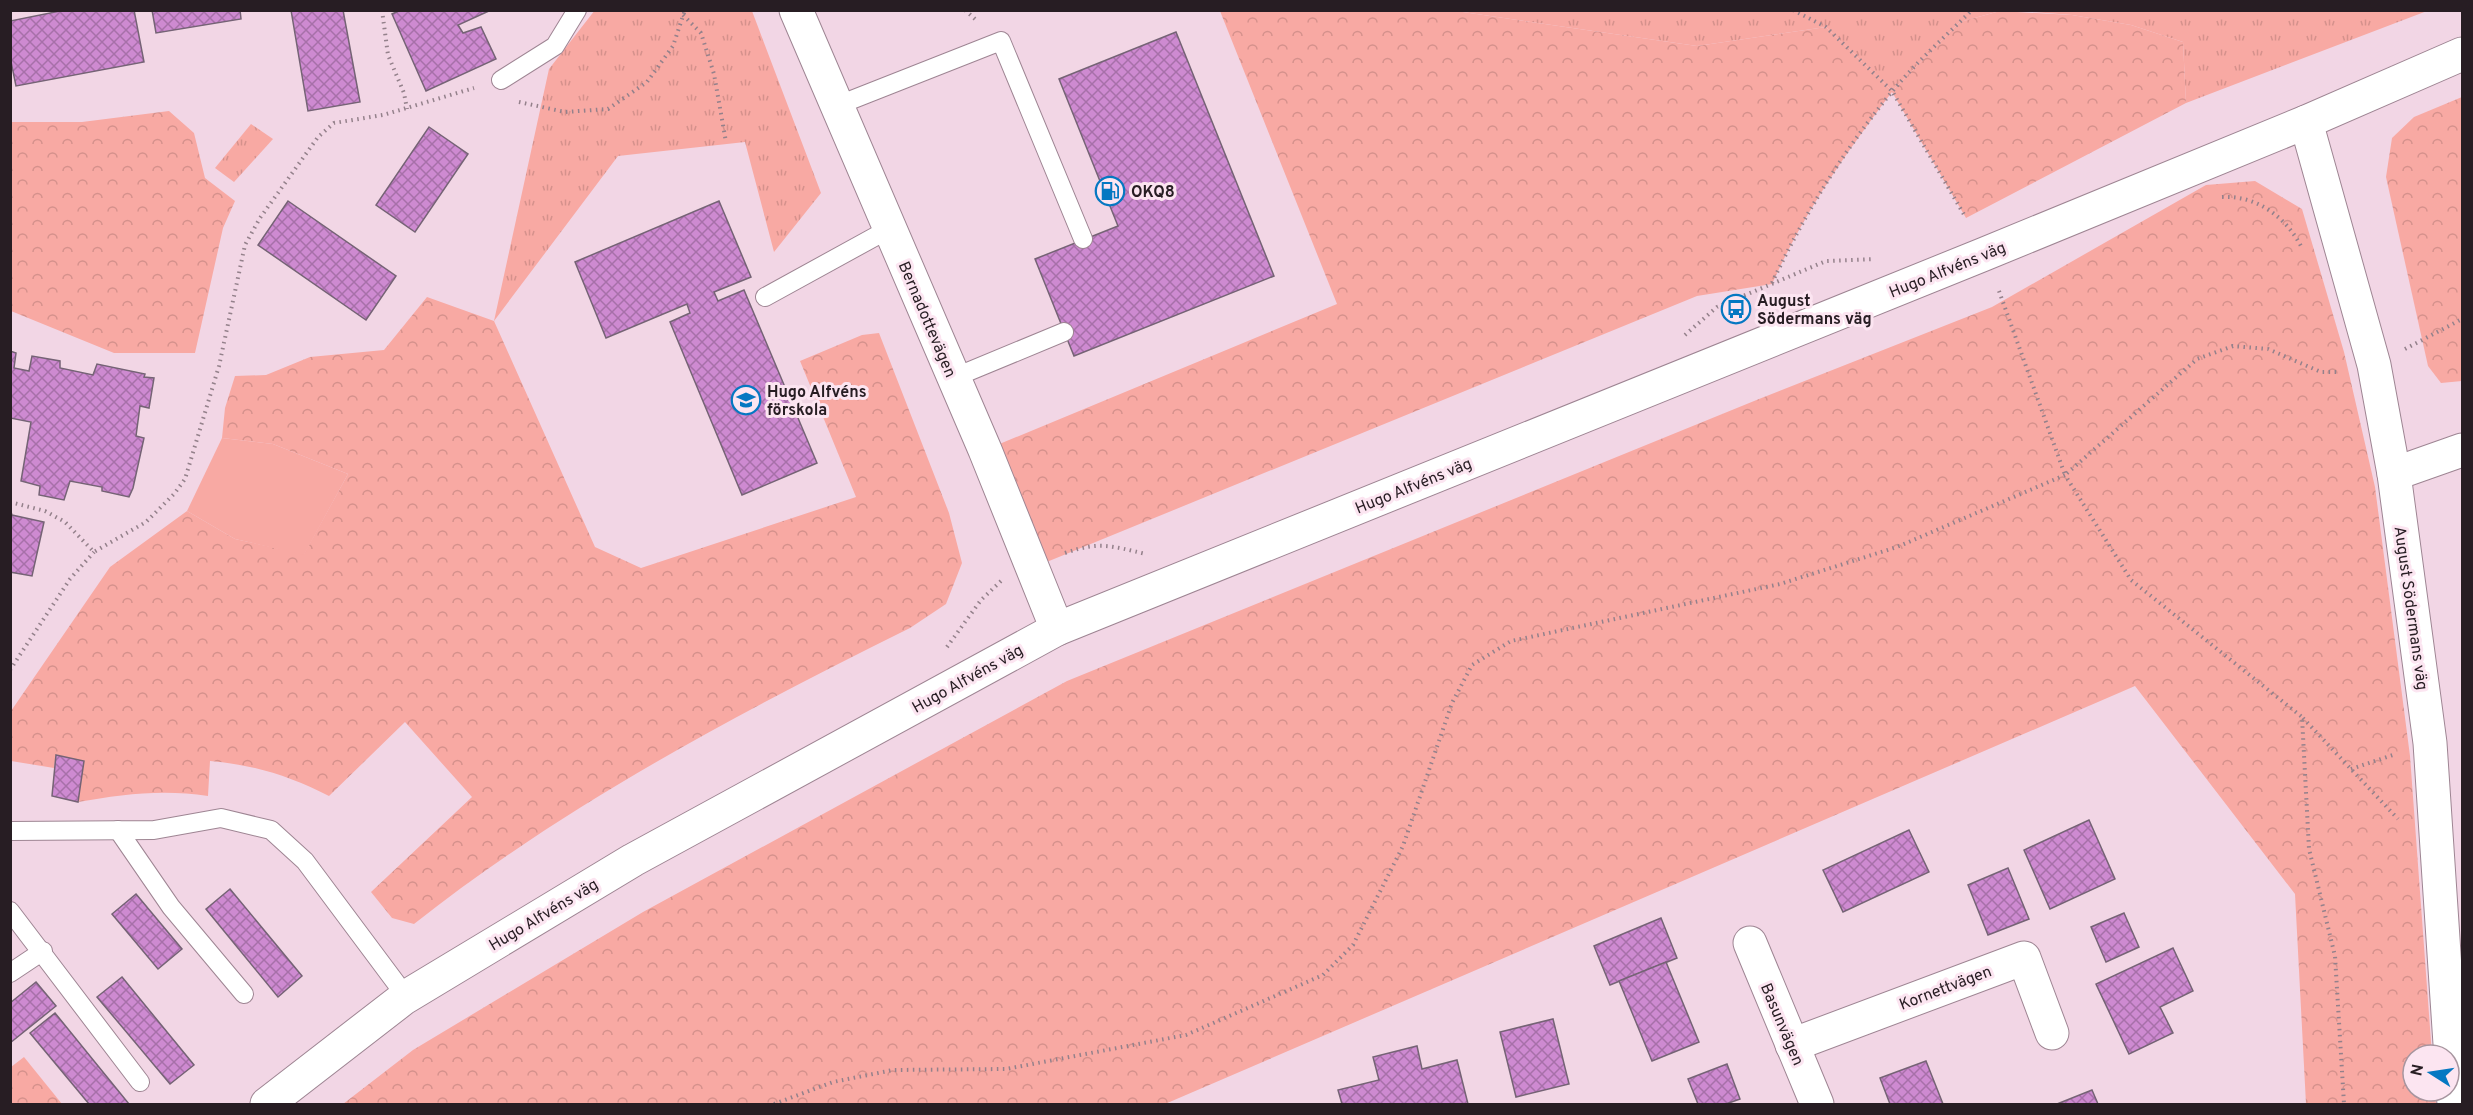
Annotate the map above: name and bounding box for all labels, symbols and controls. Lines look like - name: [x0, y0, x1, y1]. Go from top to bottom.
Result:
- fuel station icon: OKQ8: [1094, 175, 1126, 207]
- place label: OKQ8: [1131, 183, 1175, 203]
- street label: Hugo Alfvéns väg: [1886, 238, 2009, 303]
- street label: Bernadottevägen: [893, 259, 960, 381]
- place label: August Södermans väg: [1757, 292, 1872, 330]
- bus stop icon: August Södermans väg: [1720, 293, 1752, 325]
- place label: Hugo Alfvéns förskola: [767, 383, 867, 421]
- school or university icon: Hugo Alfvéns förskola: [730, 384, 762, 416]
- street label: Hugo Alfvéns väg: [1352, 454, 1475, 519]
- street label: August Södermans väg: [2389, 525, 2431, 692]
- street label: Hugo Alfvéns väg: [909, 641, 1027, 719]
- street label: Hugo Alfvéns väg: [486, 875, 602, 956]
- street label: Kornettvägen: [1897, 962, 1995, 1016]
- street label: Basunvägen: [1755, 981, 1807, 1069]
- north arrow: [2401, 1043, 2461, 1103]
- text: N: [2407, 1063, 2429, 1078]

